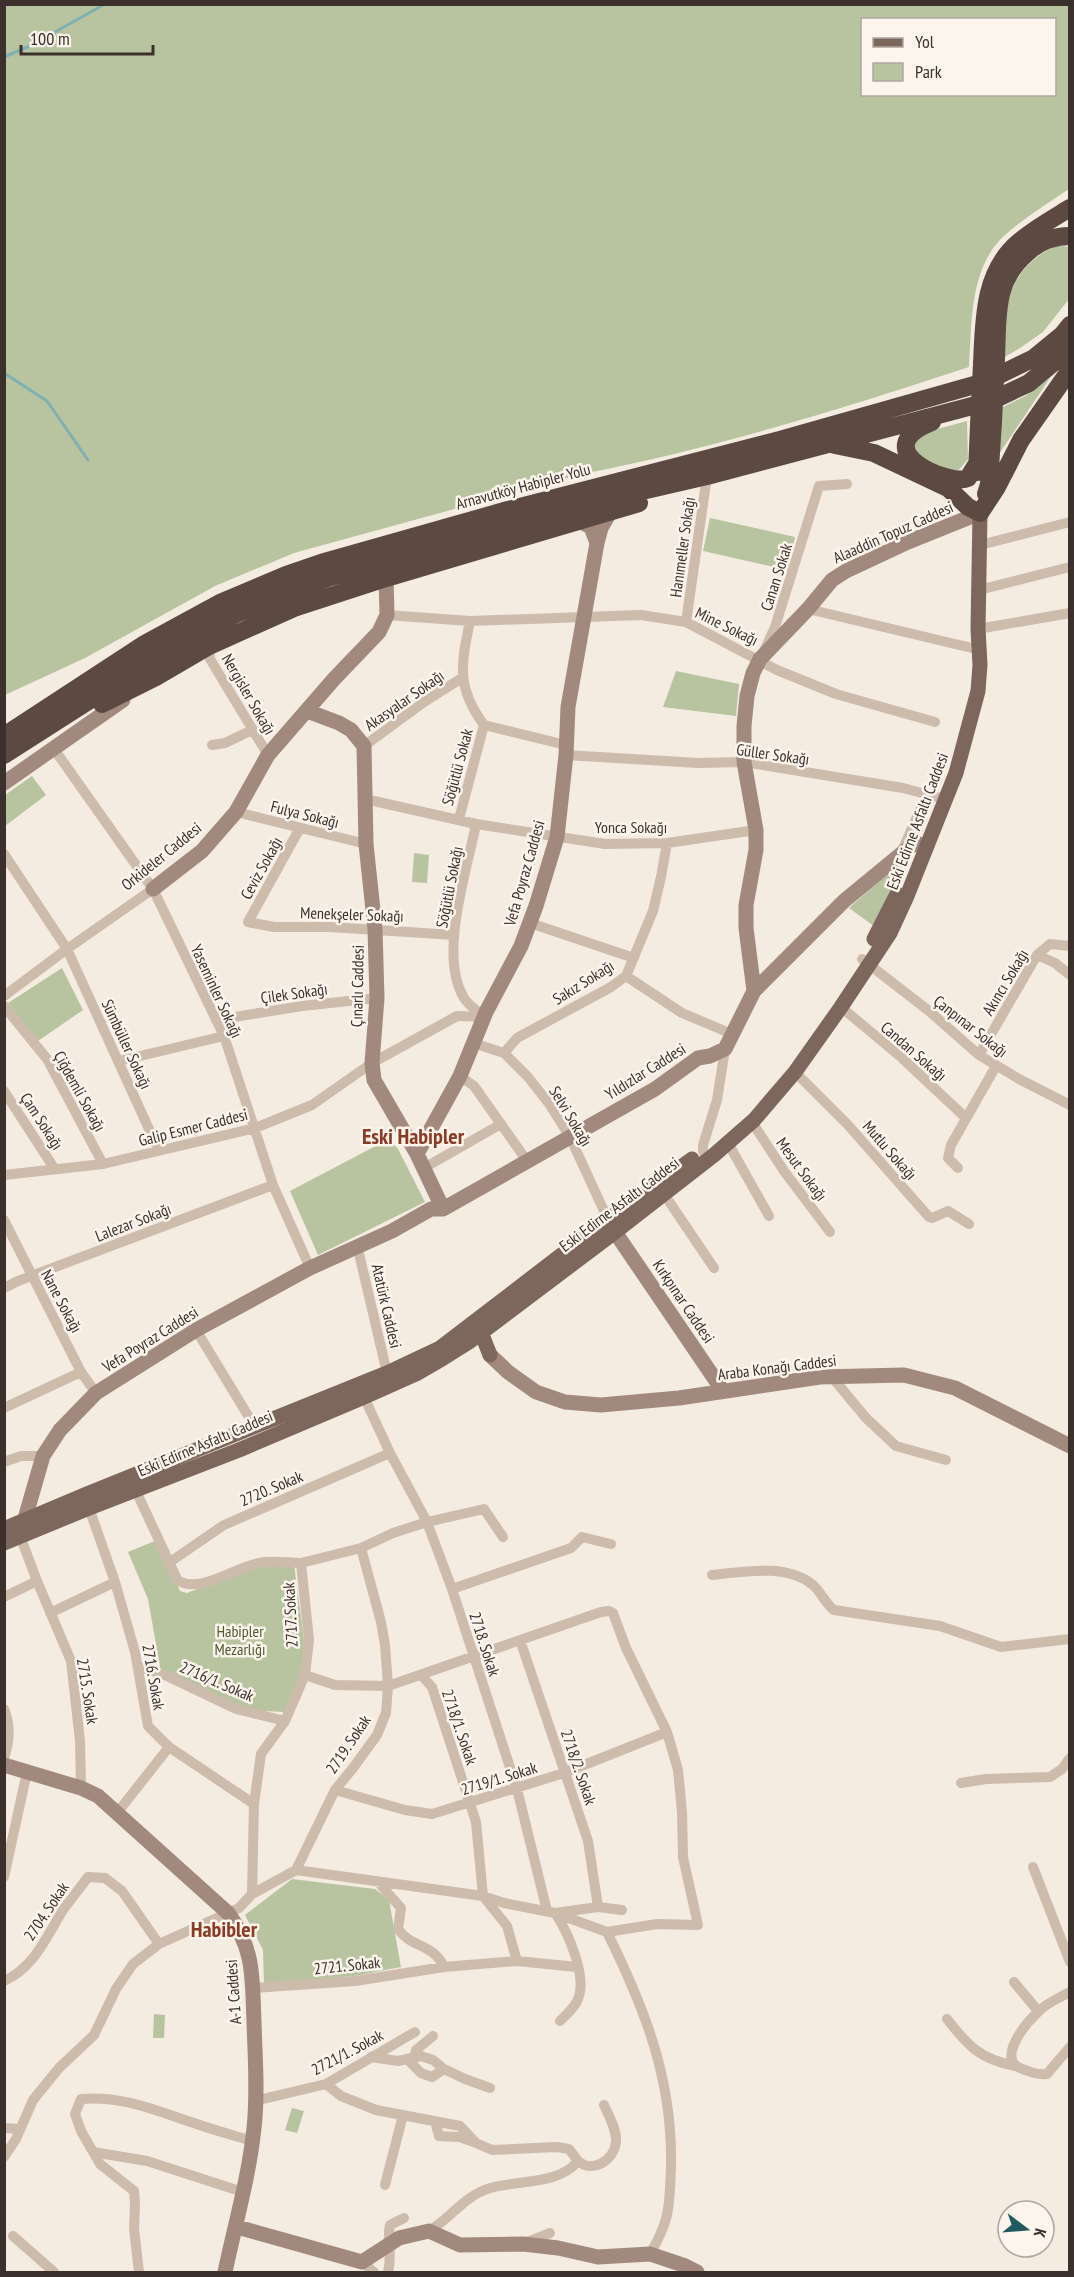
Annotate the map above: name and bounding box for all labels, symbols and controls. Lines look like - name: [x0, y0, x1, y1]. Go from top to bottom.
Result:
- scale bar: [21, 18, 153, 56]
- legend: [861, 18, 1056, 96]
- text: 100 m: [30, 27, 70, 50]
- text: Yol: [915, 30, 935, 53]
- text: Park: [915, 60, 942, 83]
- street label: Arnavutköy Habipler Yolu: [454, 458, 593, 514]
- street label: Hanımeller Sokağı: [665, 496, 699, 598]
- street label: Alaaddin Topuz Caddesi: [830, 497, 956, 567]
- street label: Canan Sokak: [756, 540, 797, 613]
- street label: Mine Sokağı: [692, 602, 762, 650]
- street label: Nergisler Sokağı: [218, 650, 280, 738]
- street label: Akasyalar Sokağı: [360, 665, 448, 735]
- street label: Söğütlü Sokak: [437, 726, 477, 808]
- street label: Güller Sokağı: [735, 739, 811, 769]
- street label: Eski Edirne Asfaltı Caddesi: [882, 750, 952, 892]
- street label: Fulya Sokağı: [269, 796, 341, 832]
- street label: Yonca Sokağı: [595, 817, 667, 837]
- street label: Orkideler Caddesi: [117, 818, 205, 894]
- street label: Vefa Poyraz Caddesi: [499, 818, 549, 929]
- street label: Ceviz Sokağı: [236, 833, 286, 903]
- street label: Söğütlü Sokağı: [431, 844, 467, 930]
- street label: Menekşeler Sokağı: [300, 902, 404, 926]
- street label: Yaseminler Sokağı: [187, 941, 247, 1041]
- street label: Çınarlı Caddesi: [346, 945, 368, 1027]
- street label: Akıncı Sokağı: [977, 945, 1033, 1019]
- street label: Sakız Sokağı: [549, 955, 617, 1009]
- street label: Çilek Sokağı: [259, 978, 329, 1008]
- street label: Çanpınar Sokağı: [930, 991, 1012, 1061]
- street label: Sümbüller Sokağı: [98, 996, 156, 1092]
- street label: Candan Sokağı: [877, 1017, 951, 1085]
- street label: Yıldızlar Caddesi: [601, 1038, 689, 1104]
- street label: Çiğdemli Sokağı: [50, 1047, 110, 1135]
- street label: Selvi Sokağı: [545, 1082, 597, 1150]
- street label: Çam Sokağı: [16, 1089, 68, 1153]
- street label: Galip Esmer Caddesi: [136, 1104, 250, 1150]
- street label: Mutlu Sokağı: [859, 1116, 921, 1184]
- district label: Eski Habipler: [362, 1122, 465, 1150]
- street label: Mesut Sokağı: [772, 1133, 832, 1205]
- street label: Eski Edirne Asfaltı Caddesi: [555, 1152, 683, 1256]
- street label: Lalezar Sokağı: [92, 1198, 174, 1246]
- street label: Kırkpınar Caddesi: [649, 1255, 719, 1347]
- street label: Atatürk Caddesi: [368, 1262, 406, 1350]
- street label: Nane Sokağı: [37, 1266, 87, 1336]
- street label: Vefa Poyraz Caddesi: [98, 1302, 202, 1377]
- street label: Araba Konağı Caddesi: [717, 1350, 837, 1384]
- street label: Eski Edirne Asfaltı Caddesi: [134, 1405, 276, 1481]
- street label: 2720. Sokak: [236, 1465, 306, 1510]
- street label: 2717. Sokak: [278, 1581, 302, 1648]
- street label: 2718. Sokak: [465, 1609, 505, 1679]
- park label: Habipler Mezarlığı: [215, 1621, 265, 1659]
- street label: 2716. Sokak: [138, 1642, 170, 1712]
- street label: 2716/1. Sokak: [177, 1656, 258, 1706]
- street label: 2715. Sokak: [73, 1657, 103, 1726]
- street label: 2718/1. Sokak: [438, 1687, 482, 1768]
- street label: 2719. Sokak: [321, 1710, 375, 1777]
- street label: 2718/2. Sokak: [557, 1727, 601, 1808]
- street label: 2719/1. Sokak: [459, 1757, 540, 1799]
- street label: 2704. Sokak: [19, 1877, 73, 1944]
- district label: Habibler: [191, 1915, 258, 1943]
- street label: 2721. Sokak: [313, 1951, 382, 1978]
- street label: A-1 Caddesi: [221, 1959, 245, 2025]
- street label: 2721/1. Sokak: [308, 2024, 387, 2079]
- north arrow: [996, 2199, 1056, 2259]
- text: K: [1029, 2226, 1051, 2241]

